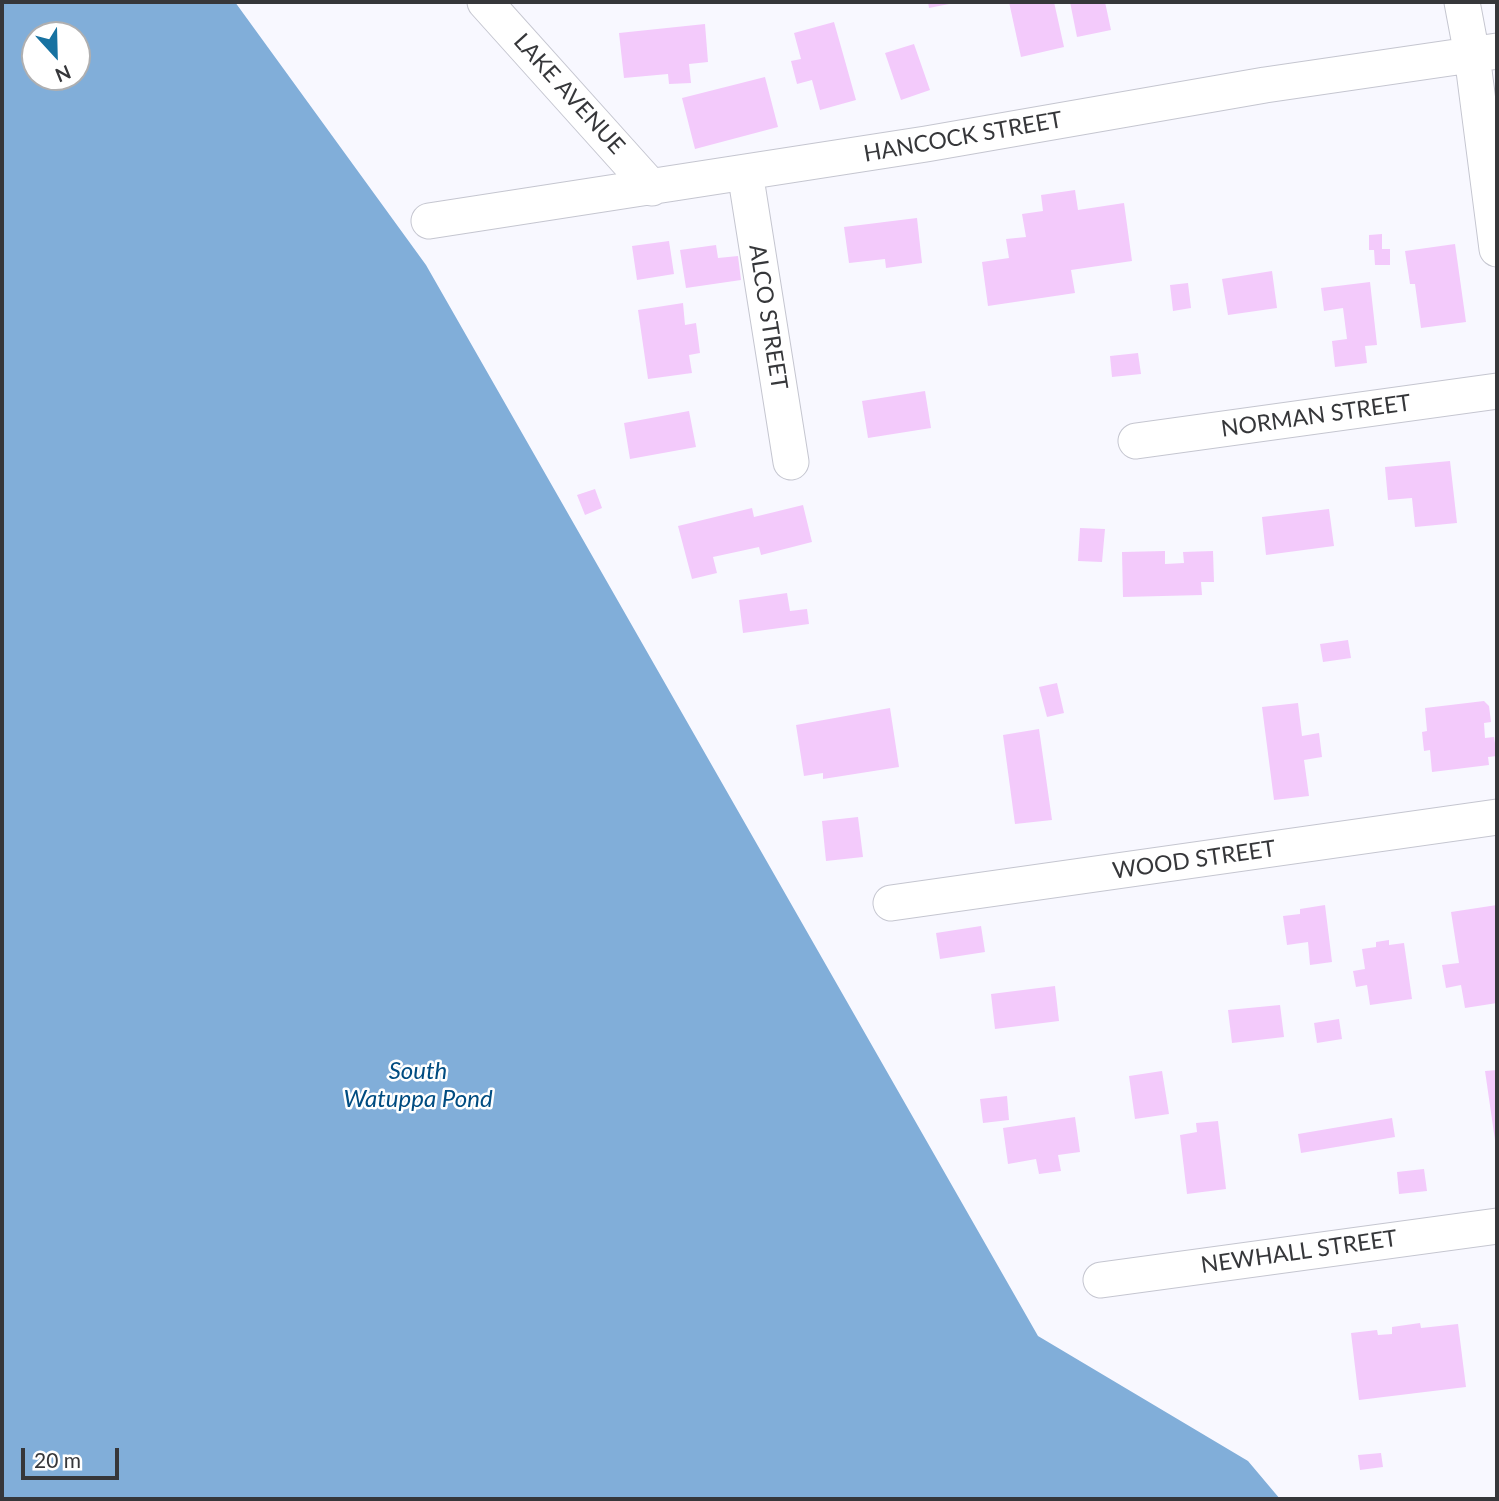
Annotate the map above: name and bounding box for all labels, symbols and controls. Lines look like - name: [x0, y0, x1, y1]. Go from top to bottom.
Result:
- north arrow: [21, 21, 91, 91]
- street label: LAKE AVENUE: [508, 28, 630, 160]
- text: N: [52, 61, 74, 87]
- street label: HANCOCK STREET: [862, 106, 1064, 168]
- street label: ALCO STREET: [743, 242, 793, 392]
- street label: NORMAN STREET: [1219, 389, 1413, 443]
- street label: WOOD STREET: [1111, 835, 1277, 885]
- water label: South Watuppa Pond: [343, 1057, 493, 1113]
- street label: NEWHALL STREET: [1199, 1225, 1399, 1279]
- scale bar: [24, 1434, 122, 1478]
- text: 20 m: [34, 1447, 81, 1472]

